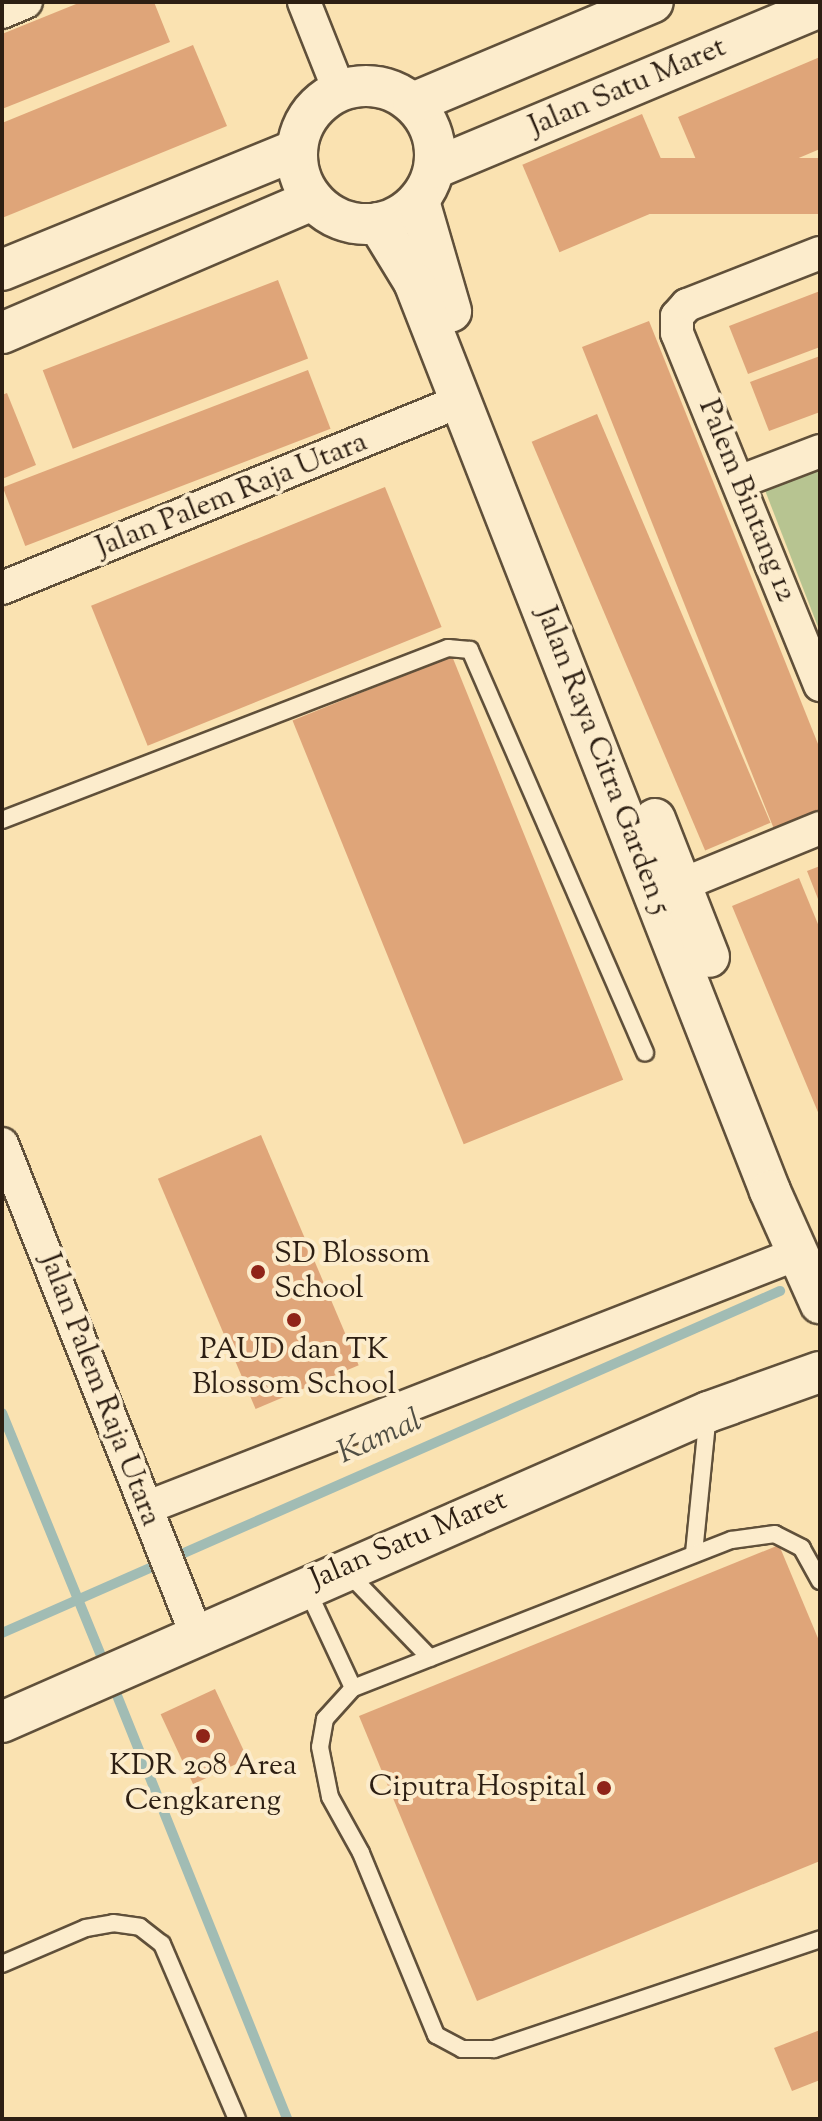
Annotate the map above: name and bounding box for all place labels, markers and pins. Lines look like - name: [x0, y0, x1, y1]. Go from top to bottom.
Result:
- place label: SD Blossom School: [274, 1237, 430, 1308]
- marker: SD Blossom School: [249, 1263, 267, 1281]
- marker: PAUD dan TK Blossom School: [285, 1311, 303, 1329]
- place label: PAUD dan TK Blossom School: [192, 1333, 396, 1404]
- marker: KDR 208 Area Cengkareng: [194, 1727, 212, 1745]
- place label: KDR 208 Area Cengkareng: [109, 1749, 297, 1820]
- place label: Ciputra Hospital: [369, 1770, 586, 1806]
- marker: Ciputra Hospital: [593, 1777, 615, 1799]

